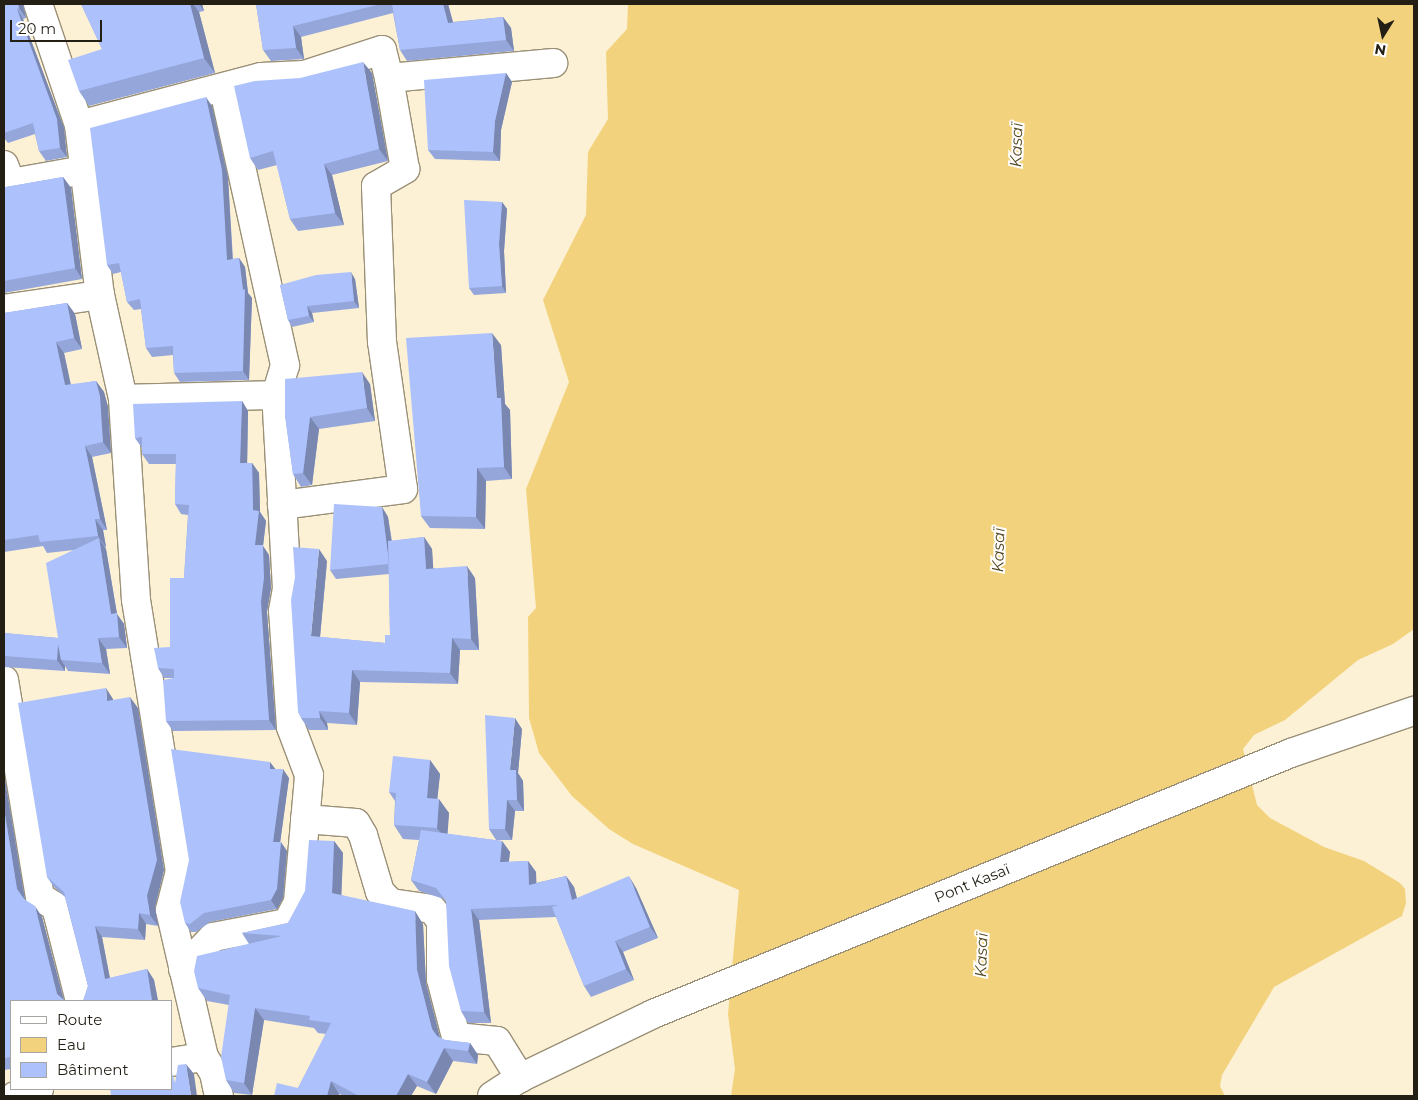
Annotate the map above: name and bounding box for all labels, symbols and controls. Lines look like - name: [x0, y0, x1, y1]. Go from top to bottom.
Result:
- scale bar: [12, 10, 105, 42]
- north arrow: [1358, 10, 1408, 60]
- text: 20 m: [18, 19, 56, 38]
- text: N: [1373, 40, 1388, 60]
- water label: Kasaï: [1007, 122, 1027, 168]
- water label: Kasaï: [989, 527, 1009, 573]
- street label: Pont Kasaï: [932, 860, 1012, 906]
- water label: Kasaï: [972, 932, 992, 978]
- legend: [10, 1000, 172, 1090]
- text: Route: [57, 1010, 102, 1029]
- text: Eau: [57, 1035, 86, 1054]
- text: Bâtiment: [57, 1060, 129, 1079]

